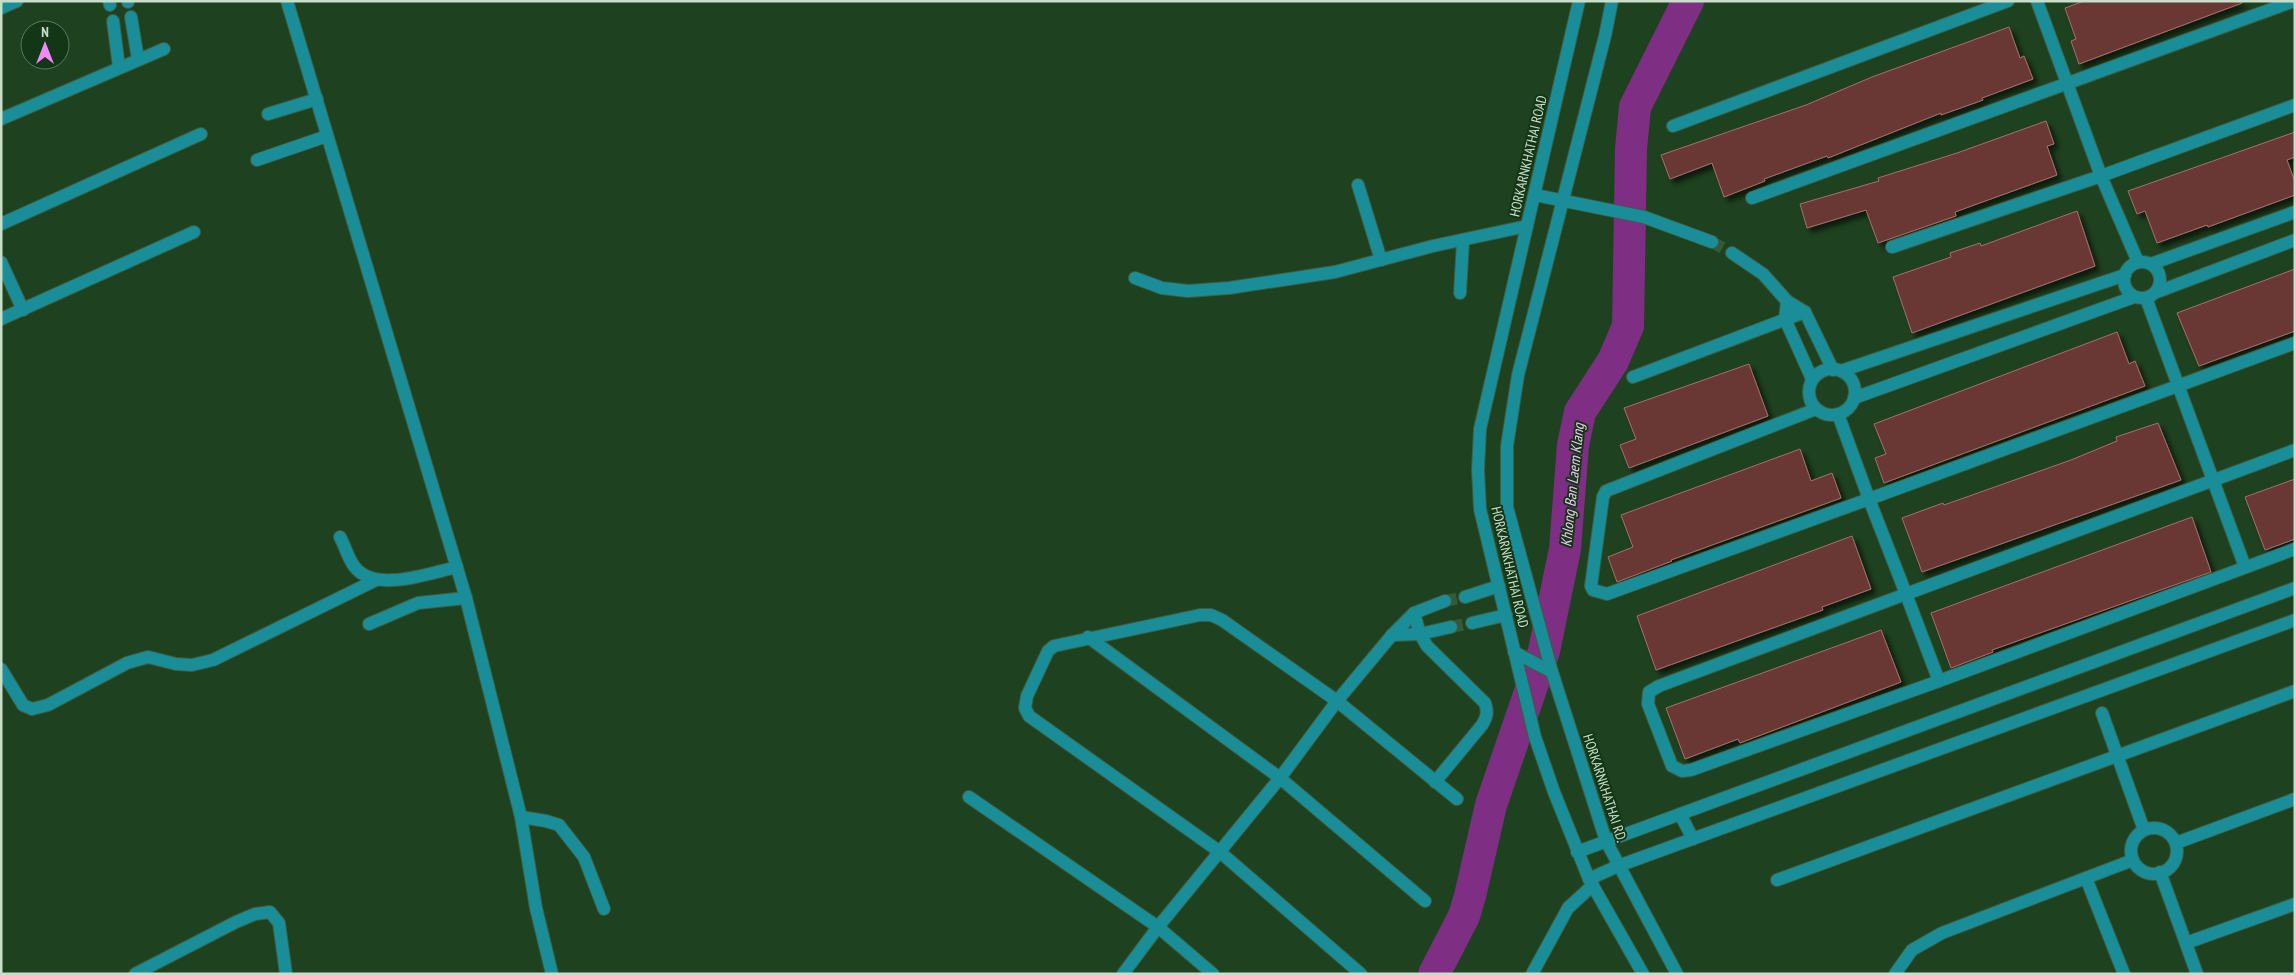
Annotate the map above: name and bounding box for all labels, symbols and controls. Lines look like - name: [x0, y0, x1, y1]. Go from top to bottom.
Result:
- north arrow: [20, 20, 70, 70]
- text: N: [41, 23, 49, 41]
- street label: HORKARNKHATHAI ROAD: [1505, 94, 1551, 218]
- water label: Khlong Ban Laem Klang: [1556, 421, 1588, 548]
- street label: HORKARNKHATHAI ROAD: [1487, 505, 1533, 629]
- street label: HORKARNKHATHAI RD.: [1579, 732, 1631, 844]

